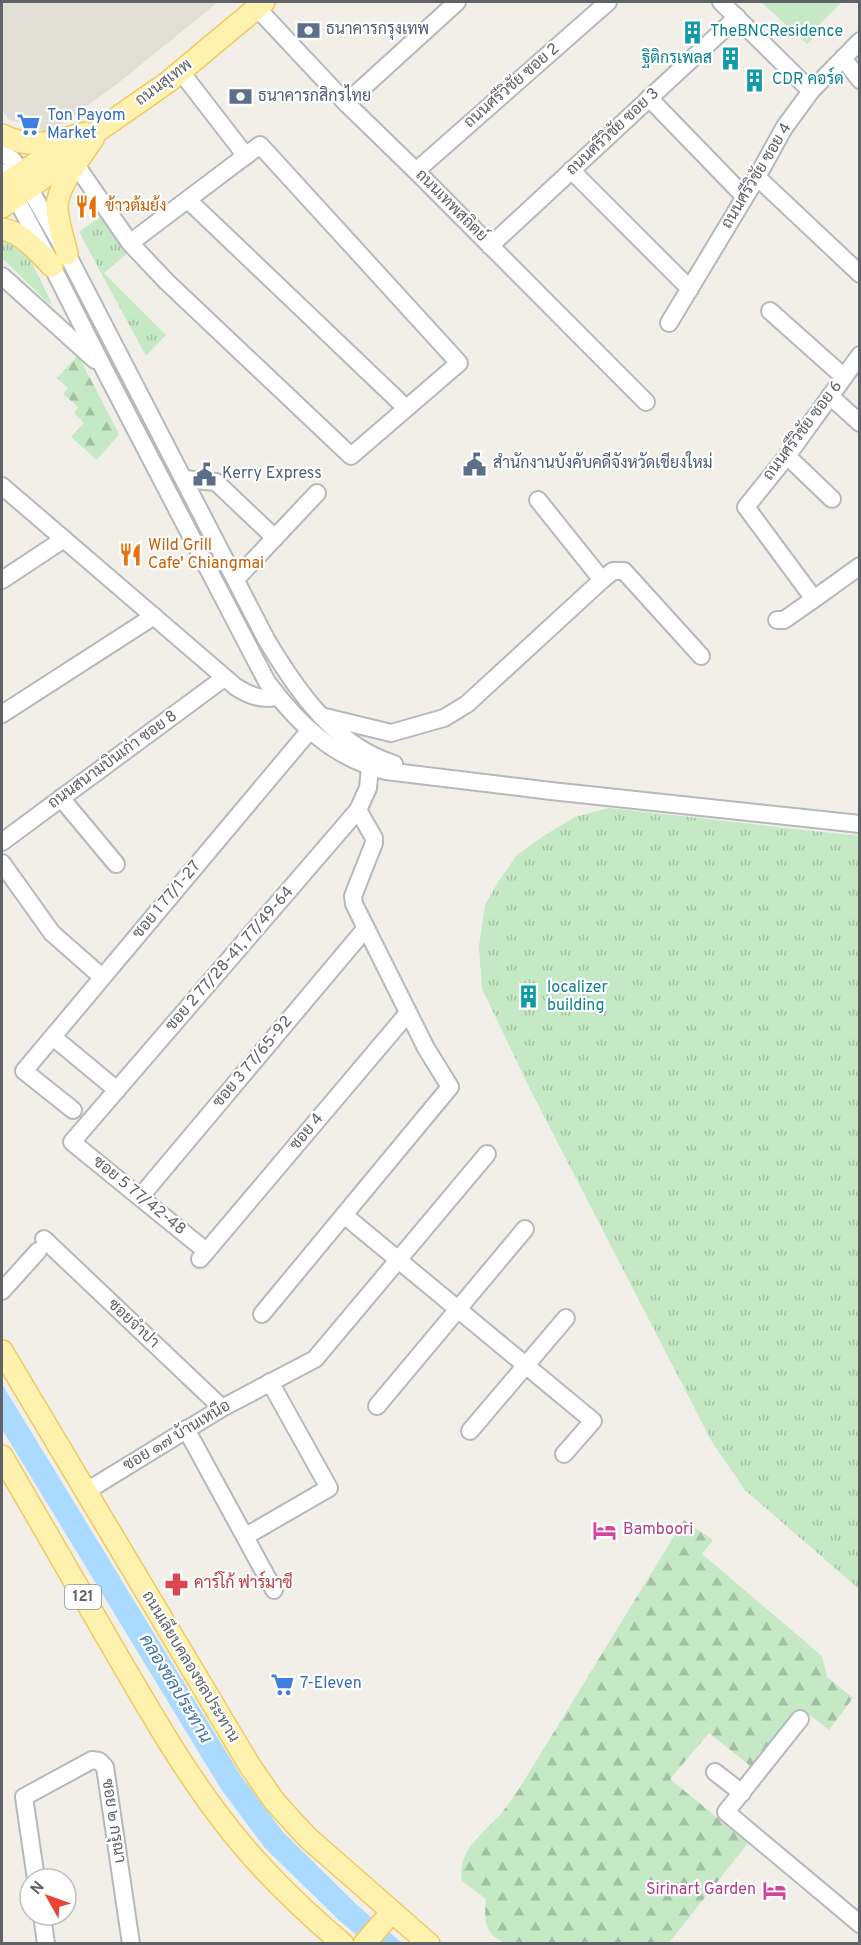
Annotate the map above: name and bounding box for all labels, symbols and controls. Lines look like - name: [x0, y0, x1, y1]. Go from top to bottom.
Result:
- bank icon: ธนาคารกรุงเทพ: [295, 17, 321, 43]
- building icon: TheBNCResidence: [679, 19, 705, 45]
- place label: ธนาคารกรุงเทพ: [326, 20, 429, 40]
- place label: TheBNCResidence: [710, 22, 843, 42]
- street label: ถนนศรีวิชัย ซอย 2: [458, 37, 564, 133]
- building icon: ฐิติกรเพลส: [717, 46, 743, 72]
- place label: ฐิติกรเพลส: [641, 48, 712, 69]
- street label: ถนนสุเทพ: [132, 55, 196, 111]
- place label: CDR คอร์ด: [772, 66, 844, 90]
- building icon: CDR คอร์ด: [741, 67, 767, 93]
- street label: ถนนศรีวิชัย ซอย 3: [560, 82, 664, 180]
- bank icon: ธนาคารกสิกรไทย: [227, 84, 253, 110]
- place label: ธนาคารกสิกรไทย: [258, 84, 371, 107]
- place label: Ton Payom Market: [47, 106, 125, 144]
- supermarket icon: Ton Payom Market: [16, 112, 42, 138]
- street label: ถนนศรีวิชัย ซอย 4: [715, 118, 796, 233]
- street label: ถนนเทพสถิตย์: [411, 163, 494, 246]
- restaurant icon: ข้าวต้มย้ง: [74, 194, 100, 220]
- place label: ข้าวต้มย้ง: [105, 195, 166, 217]
- street label: ถนนศรีวิชัย ซอย 6: [757, 375, 847, 485]
- public building icon: สำนักงานบังคับคดีจังหวัดเชียงใหม่: [462, 451, 488, 477]
- place label: สำนักงานบังคับคดีจังหวัดเชียงใหม่: [493, 451, 712, 474]
- public building icon: Kerry Express: [191, 461, 217, 487]
- place label: Kerry Express: [222, 464, 322, 484]
- place label: Wild Grill Cafe' Chiangmai: [148, 536, 264, 574]
- restaurant icon: Wild Grill Cafe' Chiangmai: [117, 542, 143, 568]
- street label: ถนนสนามบินเก่า ซอย 8: [43, 705, 182, 814]
- street label: ซอย 1 77/1-27: [129, 857, 205, 943]
- street label: ซอย 2 77/28-41, 77/49-64: [162, 882, 298, 1036]
- place label: localizer building: [547, 978, 608, 1016]
- building icon: localizer building: [516, 984, 542, 1010]
- street label: ซอย 3 77/65-92: [209, 1012, 297, 1112]
- street label: ซอย 4: [286, 1109, 328, 1155]
- street label: ซอย 5 77/42-48: [88, 1152, 190, 1240]
- street label: ซอยจำปา: [103, 1294, 164, 1353]
- street label: ซอย ๑๗ บ้านเหนือ: [119, 1394, 234, 1476]
- hotel icon: Bamboori: [592, 1517, 618, 1543]
- place label: Bamboori: [623, 1520, 693, 1540]
- place label: คาร์โก้ ฟาร์มาซี: [194, 1570, 293, 1594]
- pharmacy icon: คาร์โก้ ฟาร์มาซี: [163, 1571, 189, 1597]
- road number: 121: [65, 1585, 101, 1609]
- street label: ถนนเลียบคลองชลประทาน: [137, 1588, 243, 1746]
- water label: คลองชลประทาน: [134, 1631, 216, 1747]
- supermarket icon: 7-Eleven: [269, 1671, 295, 1697]
- place label: 7-Eleven: [300, 1674, 362, 1694]
- street label: ซอย ๒ กรุณา: [96, 1778, 130, 1864]
- north arrow: [18, 1867, 78, 1927]
- hotel icon: Sirinart Garden: [761, 1877, 787, 1903]
- text: N: [27, 1878, 49, 1899]
- place label: Sirinart Garden: [646, 1880, 756, 1900]

